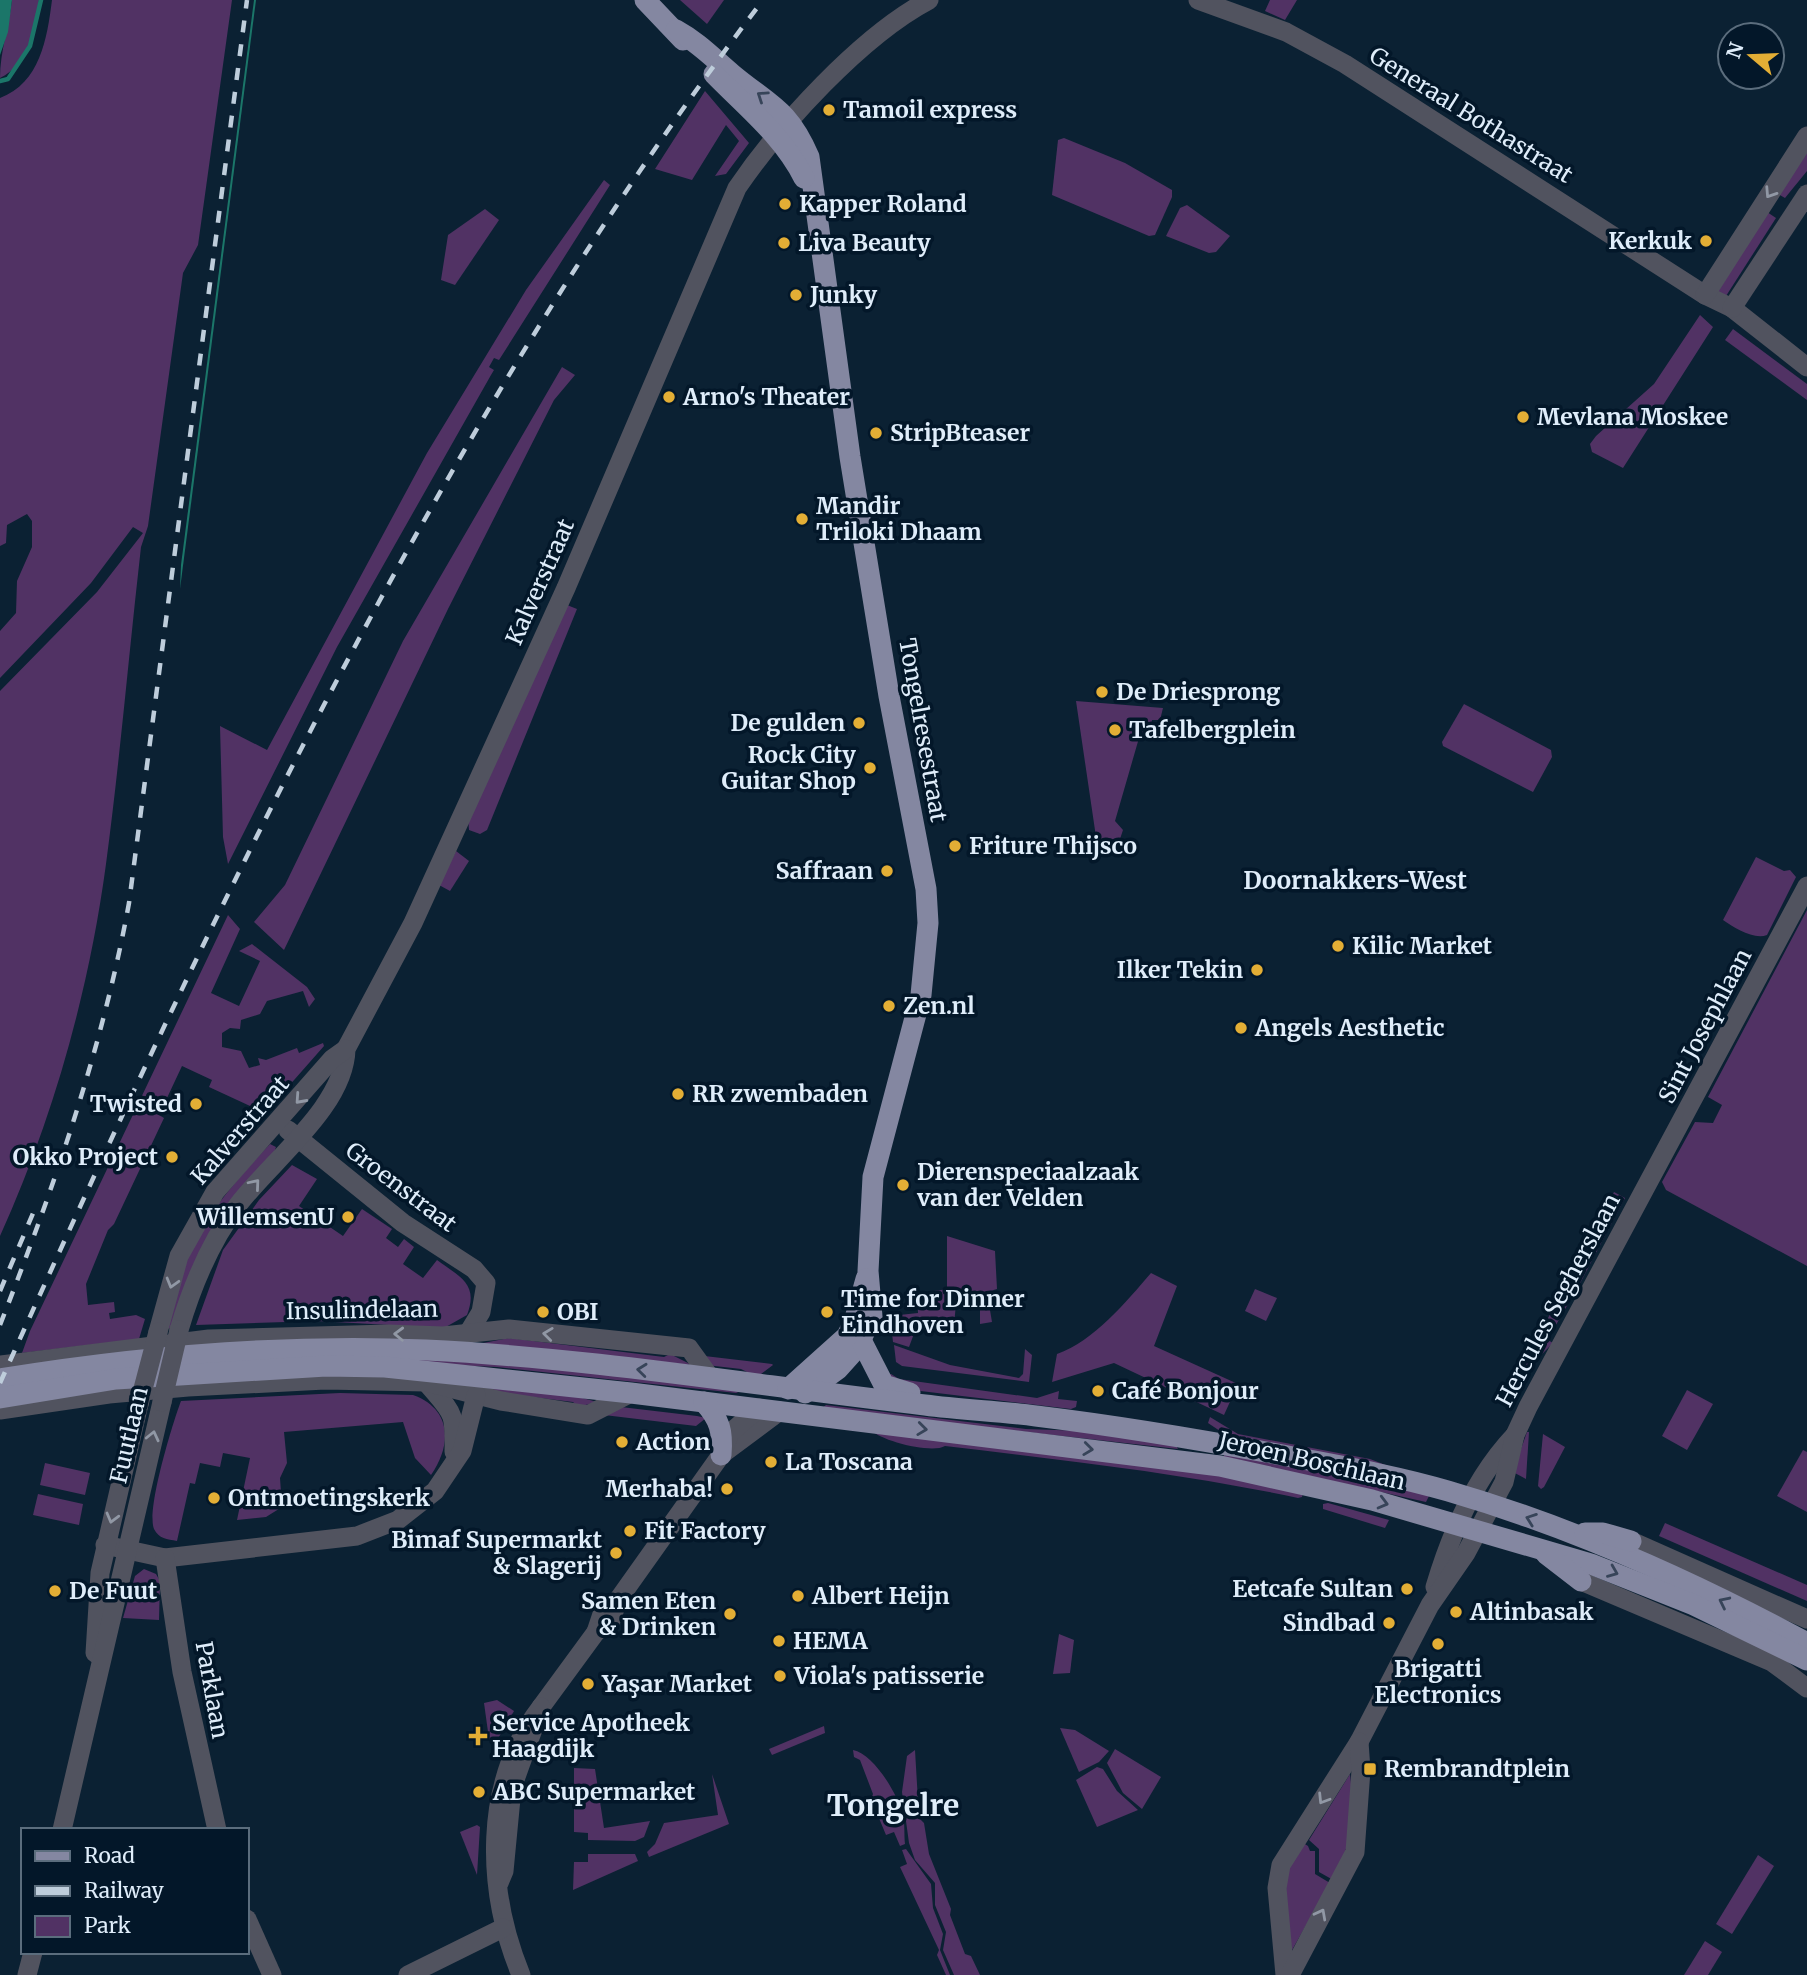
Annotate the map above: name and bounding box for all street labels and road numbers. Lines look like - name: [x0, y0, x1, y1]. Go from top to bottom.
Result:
- street label: Generaal Bothastraat: [1364, 40, 1578, 189]
- street label: Kalverstraat: [499, 514, 580, 649]
- street label: Tongelresestraat: [893, 636, 954, 824]
- street label: Sint Josephlaan: [1652, 944, 1757, 1108]
- street label: Kalverstraat: [184, 1069, 295, 1190]
- street label: Groenstraat: [340, 1135, 463, 1238]
- street label: Hercules Segherslaan: [1489, 1188, 1626, 1411]
- street label: Insulindelaan: [286, 1294, 438, 1325]
- street label: Fuutlaan: [103, 1384, 154, 1486]
- street label: Jeroen Boschlaan: [1215, 1425, 1408, 1496]
- street label: Parklaan: [190, 1639, 235, 1741]

